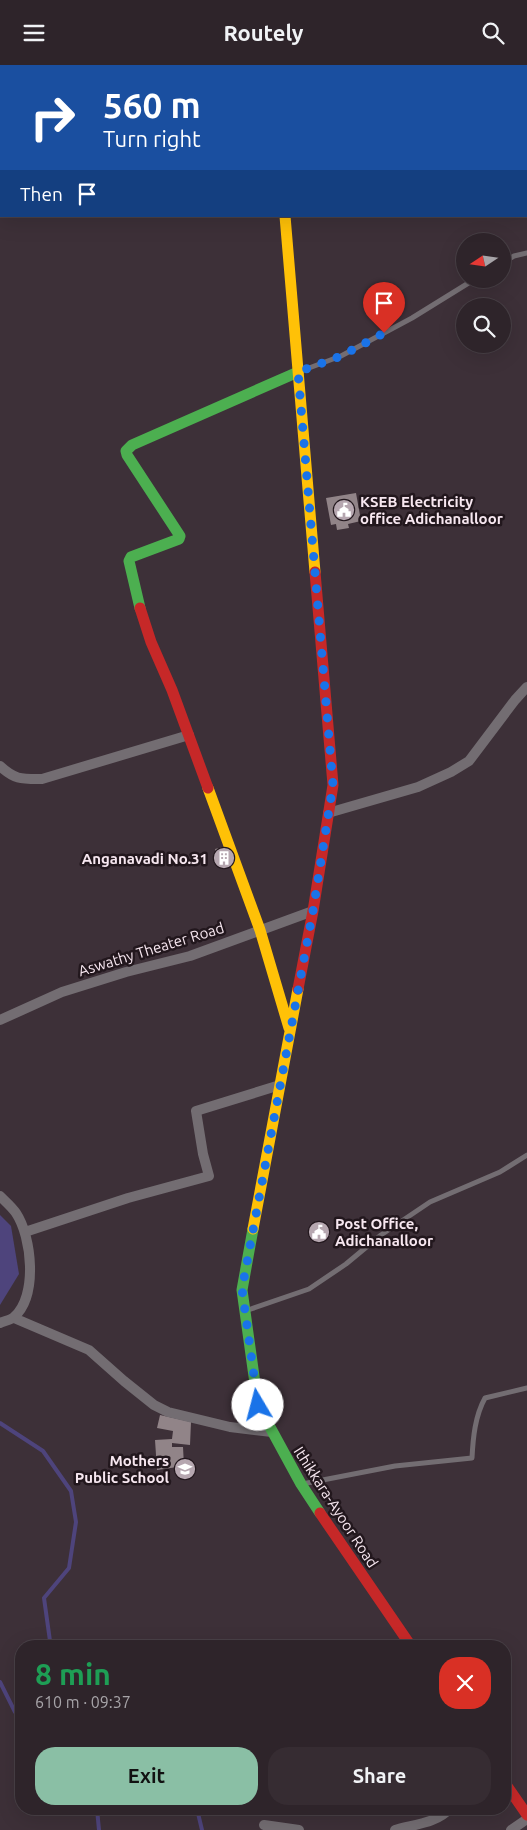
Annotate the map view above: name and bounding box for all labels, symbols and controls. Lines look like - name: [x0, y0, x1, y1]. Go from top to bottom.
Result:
- icon: menu: [20, 19, 48, 47]
- icon: search: [479, 19, 507, 47]
- text: Routely: [223, 20, 304, 45]
- icon: right: [20, 85, 85, 150]
- text: 560 m: [103, 85, 201, 125]
- text: Turn right: [103, 126, 201, 151]
- icon: arrive: [73, 180, 101, 208]
- text: Then: [20, 183, 63, 205]
- north arrow: [456, 233, 511, 287]
- map controls: [456, 233, 511, 353]
- pin: [363, 282, 405, 333]
- icon: arrive: [370, 289, 398, 317]
- button: search: [456, 298, 511, 353]
- place label: KSEB Electricity office Adichanalloor: [360, 493, 504, 527]
- public building icon: KSEB Electricity office Adichanalloor: [332, 498, 356, 522]
- building icon: Anganavadi No.31: [212, 846, 236, 870]
- place label: Anganavadi No.31: [82, 850, 208, 867]
- street label: Aswathy Theater Road: [76, 919, 226, 979]
- place label: Post Office, Adichanalloor: [335, 1215, 434, 1249]
- public building icon: Post Office, Adichanalloor: [307, 1220, 331, 1244]
- position arrow: [231, 1378, 283, 1430]
- street label: Ithikkara-Ayoor Road: [291, 1443, 381, 1571]
- place label: Mothers Public School: [75, 1452, 169, 1486]
- school or university icon: Mothers Public School: [173, 1457, 197, 1481]
- text: 8 min: [35, 1657, 111, 1691]
- button: close: [439, 1657, 491, 1709]
- text: 610 m · 09:37: [35, 1693, 131, 1711]
- button: Exit: [35, 1747, 258, 1805]
- button: Share: [268, 1747, 491, 1805]

